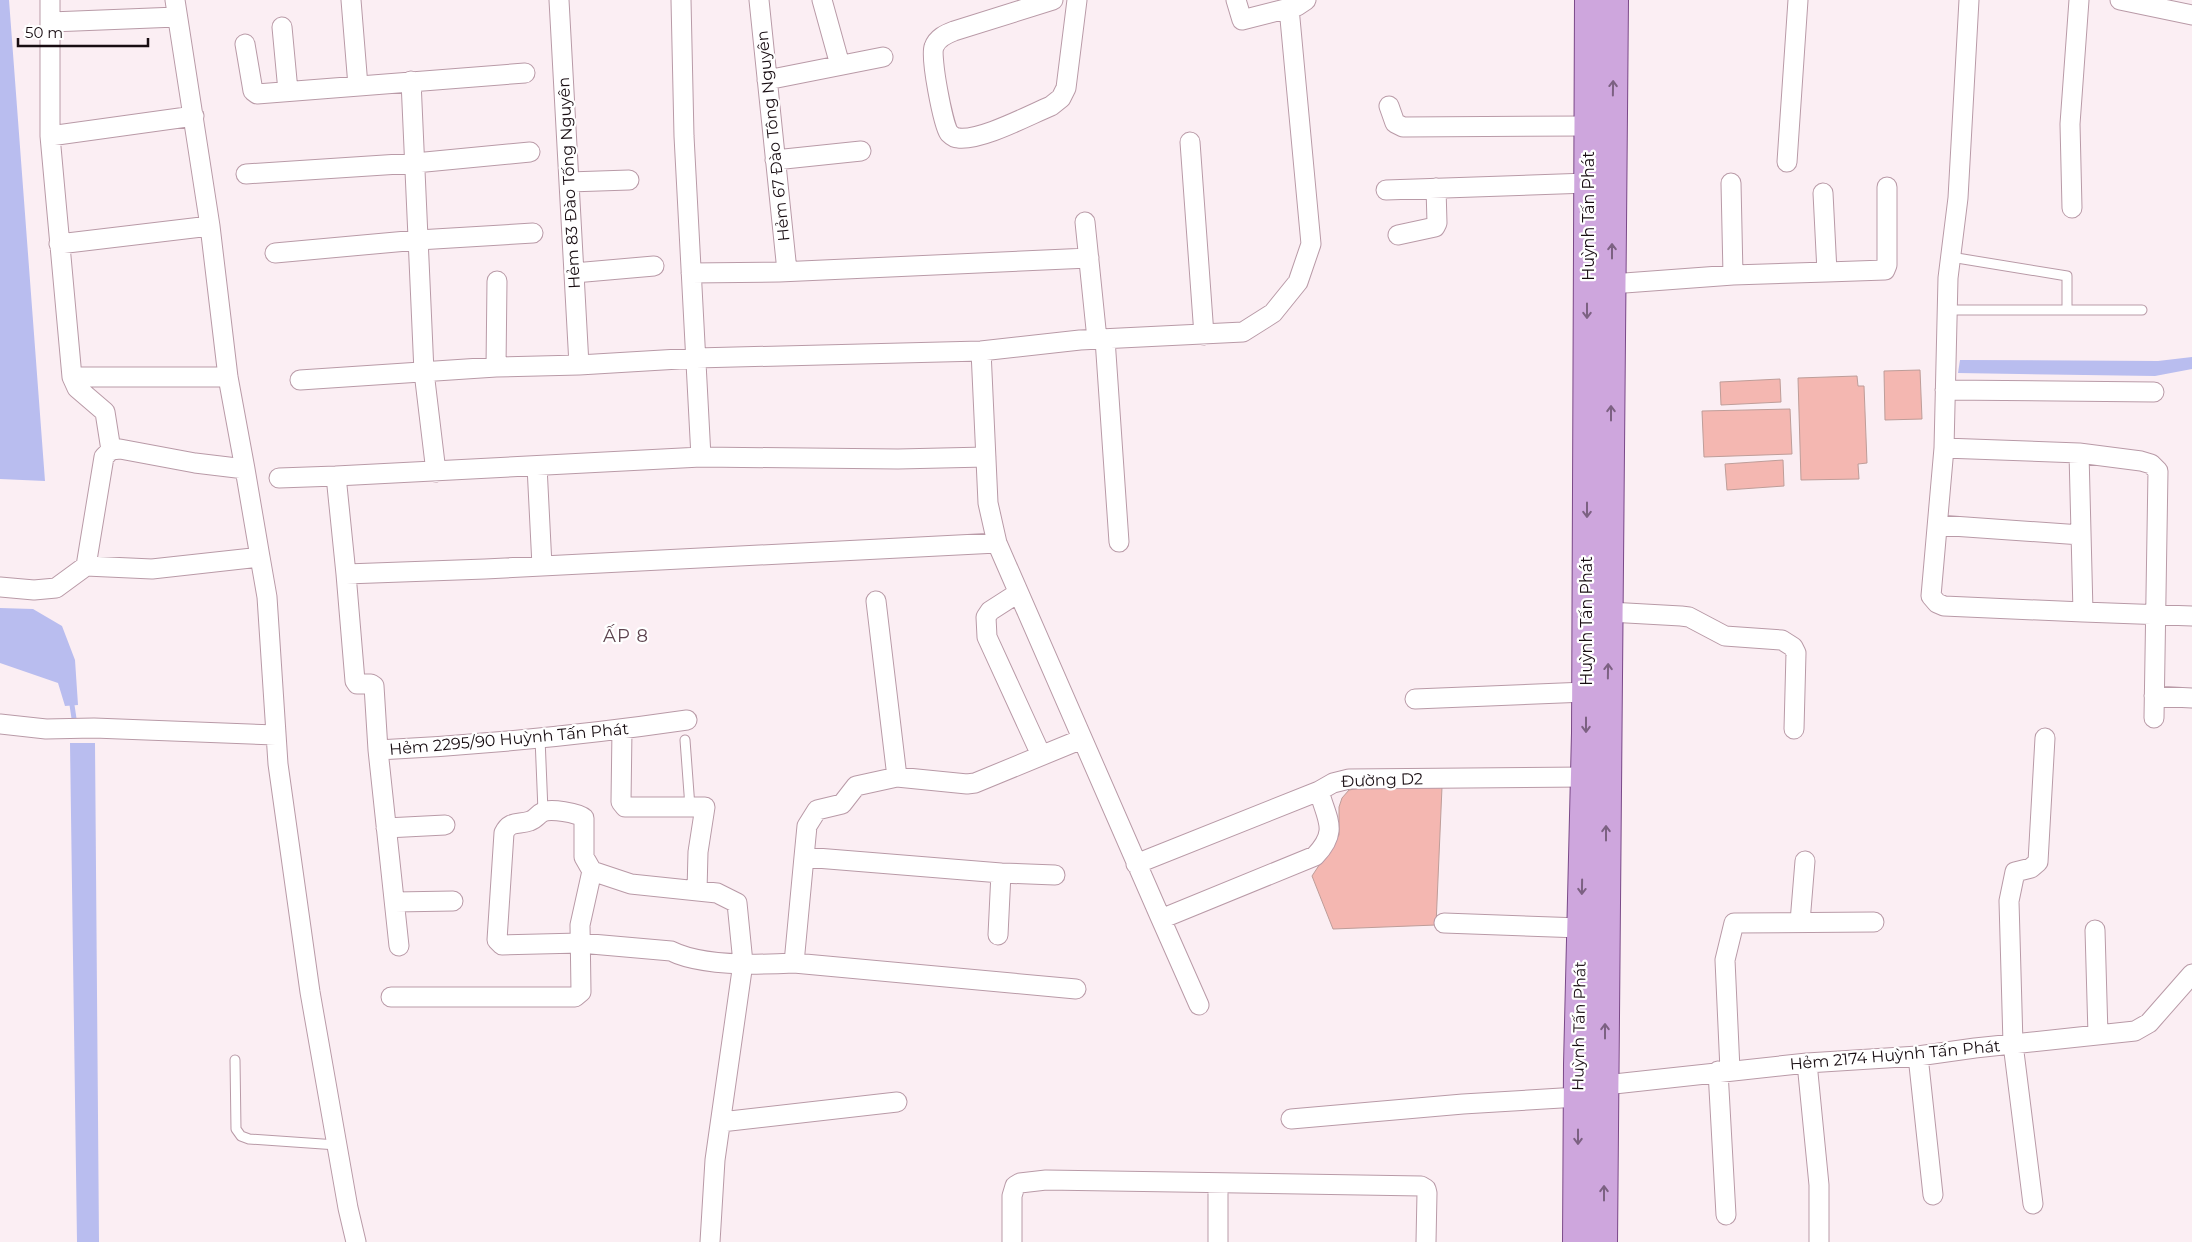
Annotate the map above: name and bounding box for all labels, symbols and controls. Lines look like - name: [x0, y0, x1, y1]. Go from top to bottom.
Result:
- scale bar: [18, 15, 148, 47]
- text: 50 m: [25, 23, 63, 42]
- street label: Hẻm 67 Đào Tông Nguyên: [752, 30, 794, 242]
- street label: Hẻm 83 Đào Tống Nguyên: [554, 77, 584, 289]
- one-way arrow: [1608, 81, 1618, 97]
- street label: Huỳnh Tấn Phát: [1579, 151, 1598, 281]
- one-way arrow: [1607, 243, 1616, 259]
- one-way arrow: [1583, 303, 1592, 319]
- one-way arrow: [1606, 406, 1615, 422]
- one-way arrow: [1582, 502, 1592, 518]
- street label: Huỳnh Tấn Phát: [1577, 556, 1596, 686]
- district label: ẤP 8: [603, 624, 649, 647]
- one-way arrow: [1603, 663, 1613, 680]
- one-way arrow: [1581, 716, 1591, 733]
- street label: Hẻm 2295/90 Huỳnh Tấn Phát: [388, 719, 630, 759]
- street label: Đường D2: [1341, 769, 1423, 791]
- one-way arrow: [1601, 826, 1611, 842]
- one-way arrow: [1577, 879, 1587, 895]
- street label: Huỳnh Tấn Phát: [1568, 961, 1590, 1091]
- one-way arrow: [1600, 1023, 1610, 1040]
- street label: Hẻm 2174 Huỳnh Tấn Phát: [1789, 1036, 2002, 1074]
- one-way arrow: [1573, 1128, 1583, 1145]
- one-way arrow: [1599, 1186, 1609, 1202]

